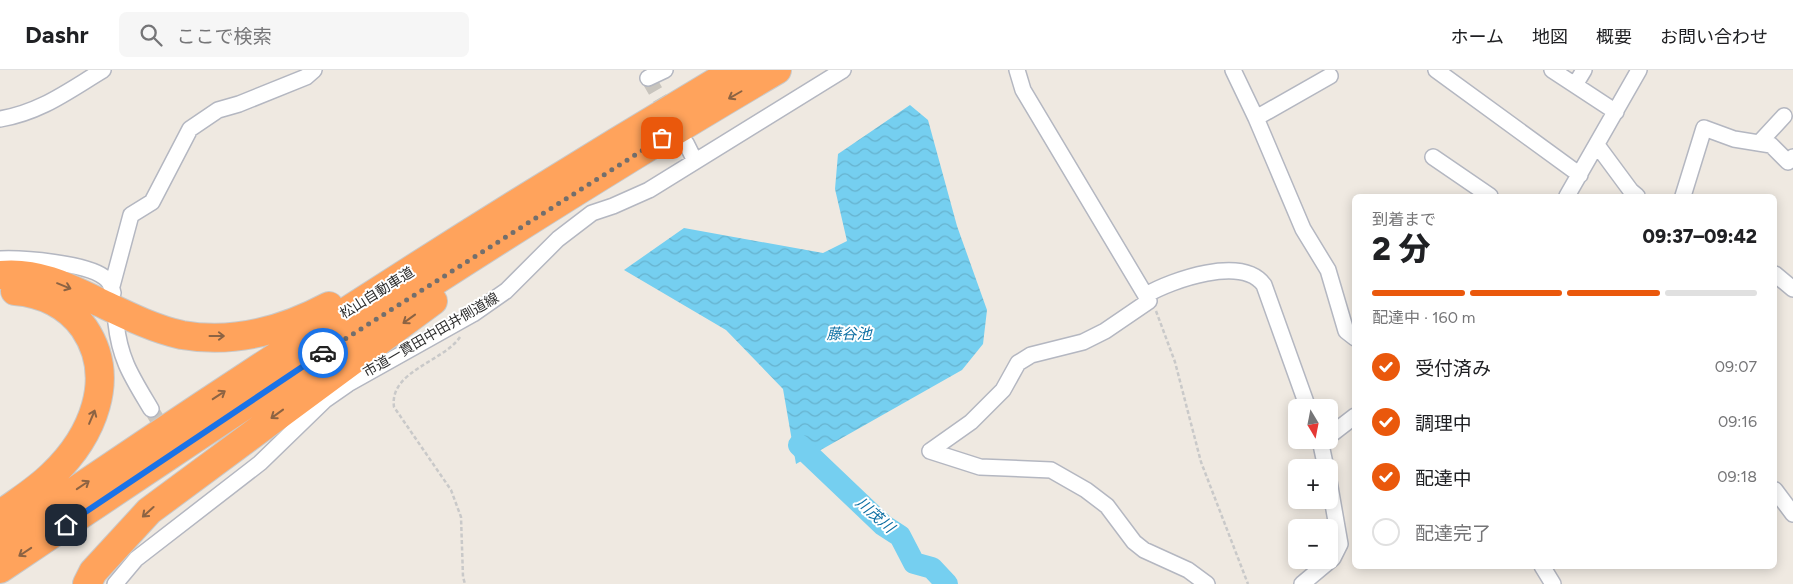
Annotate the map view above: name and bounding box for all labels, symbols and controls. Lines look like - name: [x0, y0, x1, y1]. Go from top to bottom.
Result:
- search box: [119, 12, 469, 57]
- text: Dashr: [25, 20, 89, 49]
- icon: search: [137, 21, 165, 49]
- text: ここで検索: [177, 25, 272, 48]
- text: ホーム: [1451, 26, 1504, 48]
- text: 地図: [1532, 26, 1568, 48]
- text: 概要: [1596, 26, 1632, 48]
- text: お問い合わせ: [1660, 26, 1768, 48]
- one-way arrow: [729, 90, 743, 100]
- pin: [641, 117, 683, 159]
- icon: bag: [648, 124, 676, 152]
- text: 到着まで: [1372, 210, 1436, 229]
- text: 09:37–09:42: [1643, 225, 1757, 248]
- text: 2 分: [1372, 230, 1430, 268]
- street label: 松山自動車道: [337, 264, 417, 322]
- one-way arrow: [56, 281, 71, 291]
- street label: 市道一貫田中田井側道線: [360, 289, 502, 381]
- text: 配達中 · 160 m: [1372, 308, 1475, 327]
- one-way arrow: [402, 314, 416, 324]
- water label: 藤谷池: [826, 325, 873, 343]
- courier: [298, 328, 348, 378]
- one-way arrow: [208, 331, 225, 341]
- icon: car: [309, 339, 337, 367]
- icon: check: [1372, 353, 1400, 381]
- text: 受付済み: [1415, 357, 1491, 380]
- text: 09:07: [1715, 357, 1757, 376]
- one-way arrow: [211, 390, 225, 400]
- north arrow: [1288, 399, 1338, 449]
- map controls: [1288, 399, 1338, 569]
- icon: check: [1372, 408, 1400, 436]
- one-way arrow: [270, 409, 284, 419]
- one-way arrow: [89, 410, 98, 425]
- text: 調理中: [1415, 412, 1472, 435]
- text: 09:16: [1718, 412, 1757, 431]
- button: +: [1288, 459, 1338, 509]
- icon: check: [1372, 463, 1400, 491]
- text: 配達中: [1415, 467, 1472, 490]
- text: 09:18: [1717, 467, 1757, 486]
- one-way arrow: [76, 480, 90, 490]
- water label: 川茂川: [852, 493, 899, 538]
- pin: [45, 504, 87, 546]
- one-way arrow: [142, 507, 155, 518]
- icon: home: [52, 511, 80, 539]
- button: −: [1288, 519, 1338, 569]
- text: 配達完了: [1415, 522, 1491, 545]
- one-way arrow: [18, 547, 32, 557]

